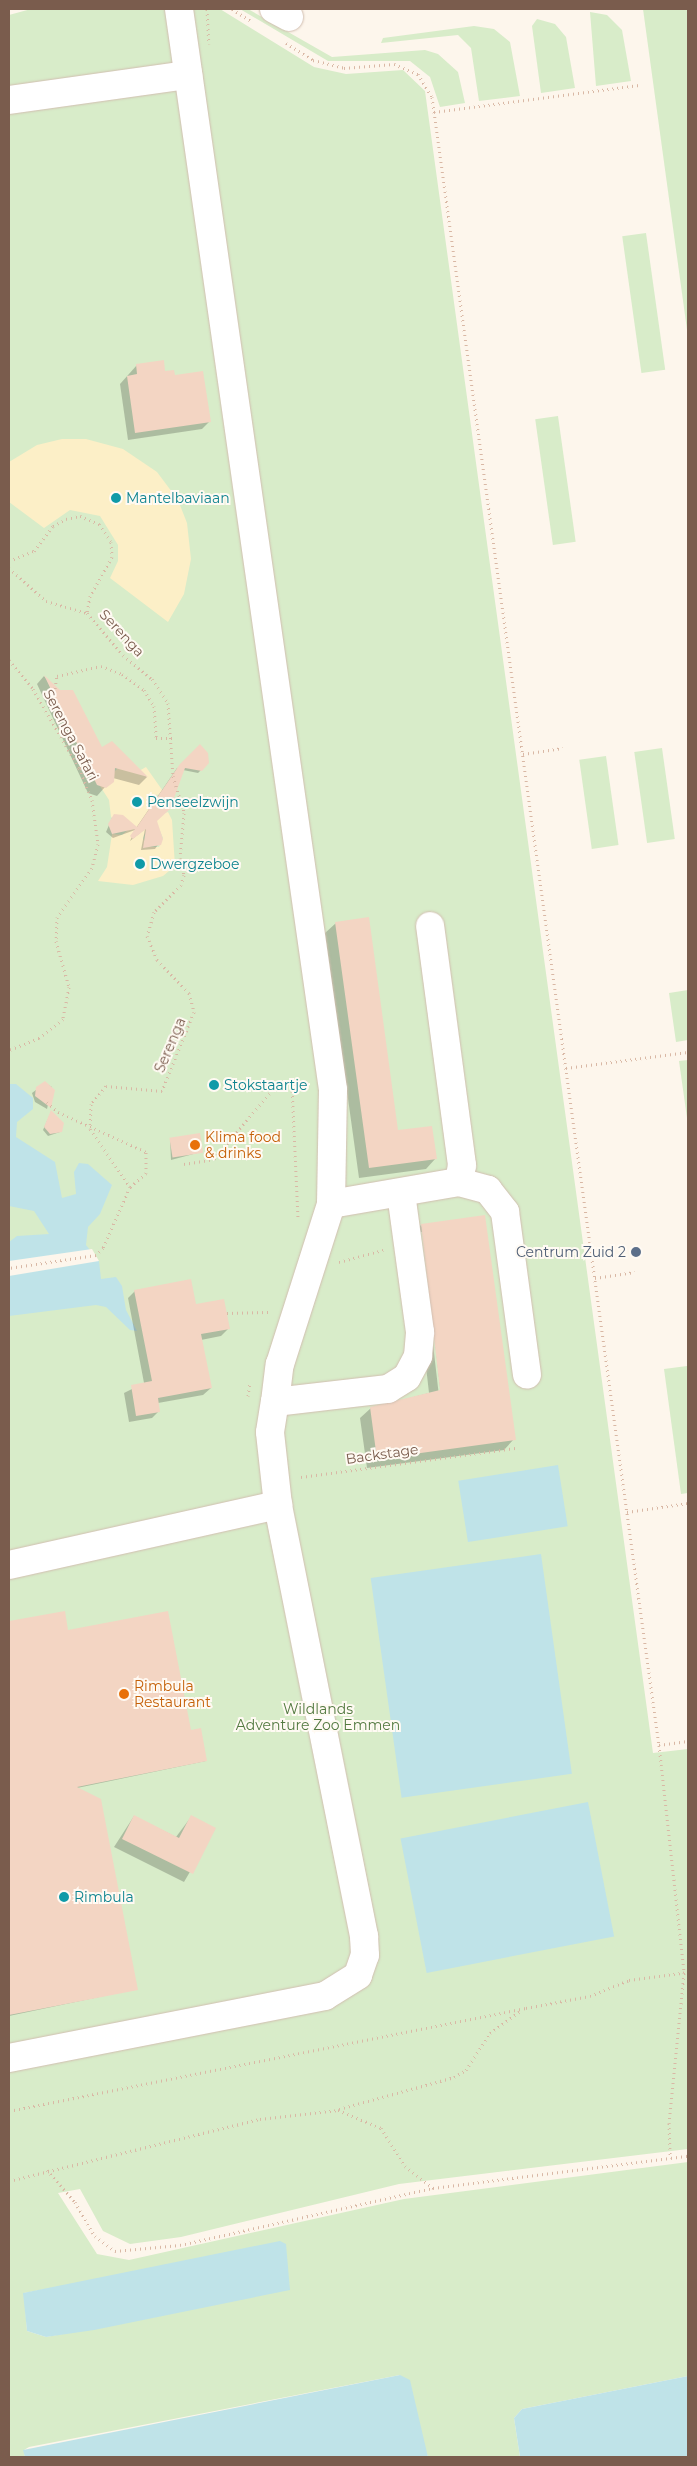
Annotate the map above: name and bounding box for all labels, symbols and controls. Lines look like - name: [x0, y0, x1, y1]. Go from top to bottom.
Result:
- place label: Mantelbaviaan: [126, 490, 230, 506]
- marker: Mantelbaviaan: [110, 492, 122, 504]
- street label: Serenga: [96, 606, 148, 660]
- street label: Serenga Safari: [40, 686, 102, 784]
- place label: Penseelzwijn: [147, 794, 239, 810]
- marker: Penseelzwijn: [131, 796, 143, 808]
- place label: Dwergzeboe: [150, 856, 239, 872]
- marker: Dwergzeboe: [134, 858, 146, 870]
- street label: Serenga: [151, 1015, 189, 1075]
- place label: Stokstaartje: [224, 1077, 308, 1093]
- marker: Stokstaartje: [208, 1079, 220, 1091]
- place label: Klima food & drinks: [205, 1129, 281, 1162]
- marker: Klima food & drinks: [189, 1139, 201, 1151]
- place label: Centrum Zuid 2: [516, 1244, 626, 1260]
- marker: Centrum Zuid 2: [630, 1246, 642, 1258]
- street label: Backstage: [345, 1441, 419, 1467]
- place label: Rimbula Restaurant: [134, 1678, 211, 1710]
- marker: Rimbula Restaurant: [118, 1688, 130, 1700]
- park label: Wildlands Adventure Zoo Emmen: [236, 1701, 400, 1734]
- place label: Rimbula: [74, 1889, 134, 1905]
- marker: Rimbula: [58, 1891, 70, 1903]

